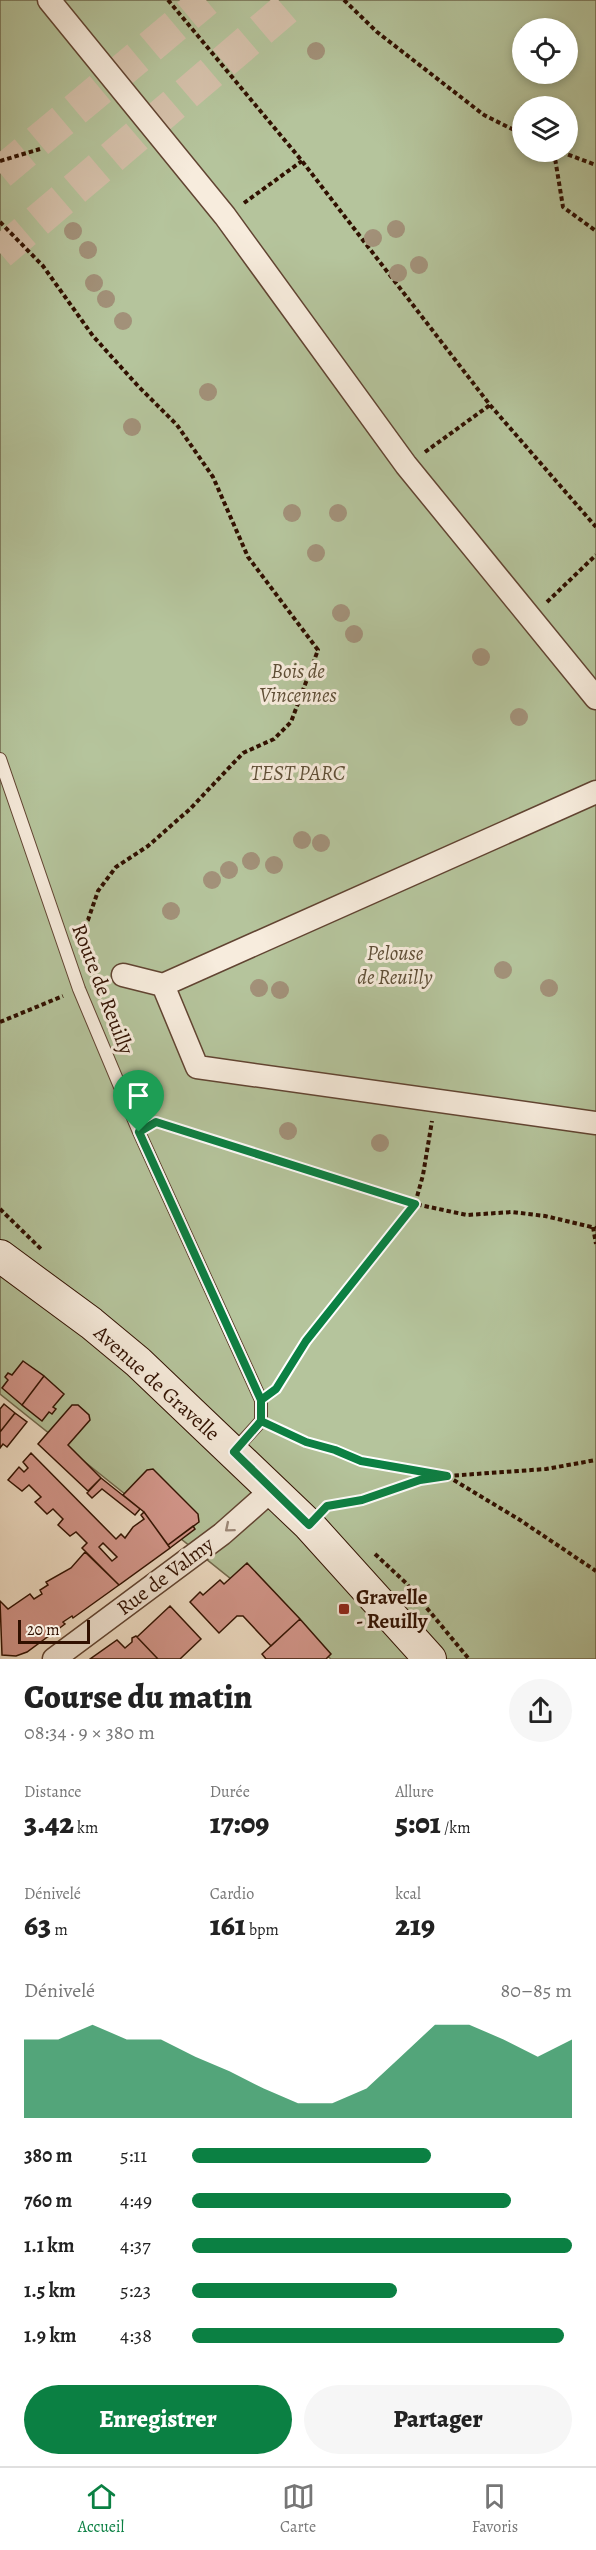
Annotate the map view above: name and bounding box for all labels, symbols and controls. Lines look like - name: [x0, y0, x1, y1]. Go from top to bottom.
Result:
- map controls: [512, 18, 578, 162]
- button: locate: [512, 18, 578, 84]
- button: layers: [512, 96, 578, 162]
- park label: Bois de Vincennes: [259, 657, 337, 709]
- park label: TEST PARC: [250, 759, 346, 787]
- street label: Route de Reuilly: [65, 920, 141, 1059]
- park label: Pelouse de Reuilly: [357, 939, 433, 991]
- pin: [113, 1070, 164, 1132]
- icon: arrive: [122, 1079, 155, 1112]
- street label: Avenue de Gravelle: [87, 1318, 226, 1447]
- one-way arrow: [225, 1521, 236, 1532]
- street label: Rue de Valmy: [111, 1530, 220, 1622]
- place label: Gravelle - Reuilly: [356, 1583, 429, 1635]
- marker: Gravelle - Reuilly: [337, 1602, 351, 1616]
- scale bar: [18, 1617, 90, 1644]
- text: 20 m: [27, 1619, 60, 1641]
- text: Course du matin: [24, 1674, 252, 1719]
- button: share: [509, 1679, 572, 1742]
- text: 08:34 · 9 × 380 m: [24, 1719, 155, 1746]
- text: Distance: [24, 1781, 81, 1803]
- text: Durée: [210, 1781, 250, 1803]
- text: Allure: [395, 1781, 434, 1803]
- text: 3.42: [24, 1803, 74, 1843]
- text: 17:09: [210, 1803, 269, 1843]
- text: 5:01: [395, 1803, 441, 1843]
- text: km: [74, 1817, 98, 1839]
- text: /km: [441, 1817, 471, 1839]
- text: Dénivelé: [24, 1883, 81, 1905]
- text: Cardio: [210, 1883, 254, 1905]
- text: kcal: [395, 1883, 421, 1905]
- text: 63: [24, 1905, 51, 1945]
- text: 161: [210, 1905, 246, 1945]
- text: 219: [395, 1905, 435, 1945]
- text: m: [51, 1919, 68, 1941]
- text: bpm: [246, 1919, 279, 1941]
- text: Dénivelé: [24, 1977, 95, 2004]
- text: 80–85 m: [501, 1977, 572, 2004]
- text: 380 m: [24, 2142, 73, 2169]
- text: 5:11: [120, 2142, 147, 2169]
- text: 760 m: [24, 2187, 72, 2214]
- text: 4:49: [120, 2187, 152, 2214]
- text: 1.1 km: [24, 2232, 74, 2259]
- text: 4:37: [120, 2232, 151, 2259]
- text: 1.5 km: [24, 2277, 76, 2304]
- text: 5:23: [120, 2277, 151, 2304]
- text: 1.9 km: [24, 2322, 77, 2349]
- text: 4:38: [120, 2322, 152, 2349]
- button: Enregistrer: [24, 2385, 292, 2454]
- button: Partager: [304, 2385, 572, 2454]
- tab: Accueil: [78, 2480, 124, 2538]
- tab: Carte: [280, 2480, 316, 2538]
- tab: Favoris: [472, 2480, 518, 2538]

